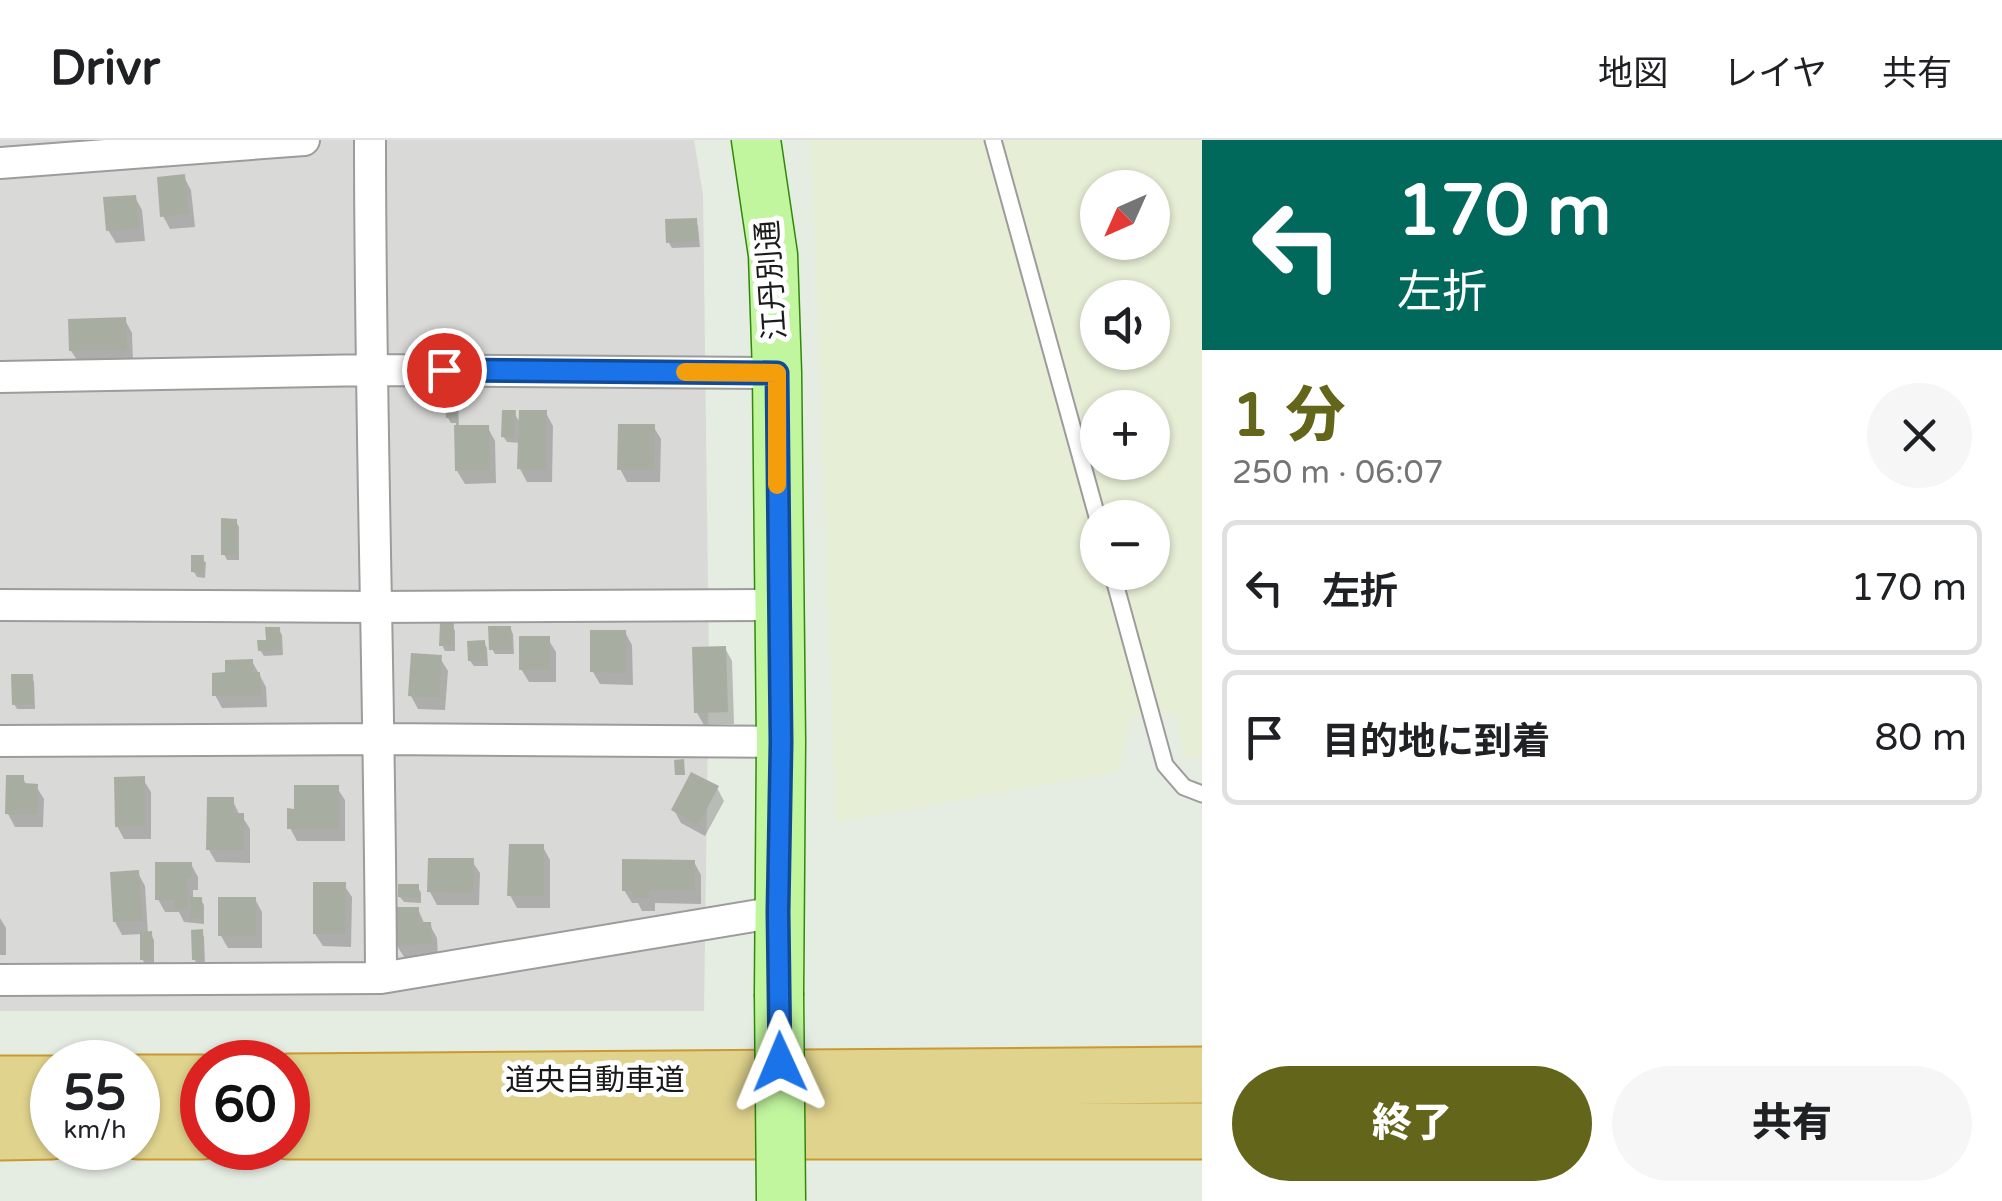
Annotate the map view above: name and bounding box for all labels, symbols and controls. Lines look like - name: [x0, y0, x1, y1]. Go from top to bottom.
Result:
- text: Drivr: [50, 40, 160, 98]
- text: 地図: [1598, 53, 1668, 95]
- text: レイヤ: [1723, 53, 1827, 95]
- text: 共有: [1882, 53, 1952, 95]
- north arrow: [1080, 170, 1170, 260]
- map controls: [1080, 170, 1170, 590]
- text: 170 m: [1397, 170, 1611, 254]
- icon: left: [1232, 180, 1362, 310]
- street label: 江丹別通: [749, 219, 794, 341]
- text: 左折: [1397, 266, 1487, 320]
- button: sound: [1080, 280, 1170, 370]
- pin: [402, 328, 487, 413]
- icon: arrive: [417, 343, 472, 398]
- text: 1 分: [1232, 380, 1345, 452]
- button: close: [1867, 383, 1972, 488]
- button: +: [1080, 390, 1170, 480]
- text: 250 m · 06:07: [1232, 454, 1444, 492]
- button: −: [1080, 500, 1170, 590]
- icon: left: [1237, 560, 1292, 615]
- text: 170 m: [1851, 565, 1967, 611]
- text: 左折: [1322, 569, 1398, 615]
- icon: arrive: [1237, 710, 1292, 765]
- text: 80 m: [1875, 715, 1967, 761]
- text: 目的地に到着: [1322, 719, 1550, 765]
- position arrow: [728, 1010, 832, 1114]
- speed limit sign: 60: [180, 1040, 310, 1170]
- street label: 道央自動車道: [505, 1062, 685, 1099]
- text: 55: [64, 1063, 126, 1123]
- button: 終了: [1232, 1066, 1592, 1181]
- button: 共有: [1612, 1066, 1972, 1181]
- text: km/h: [64, 1115, 126, 1145]

